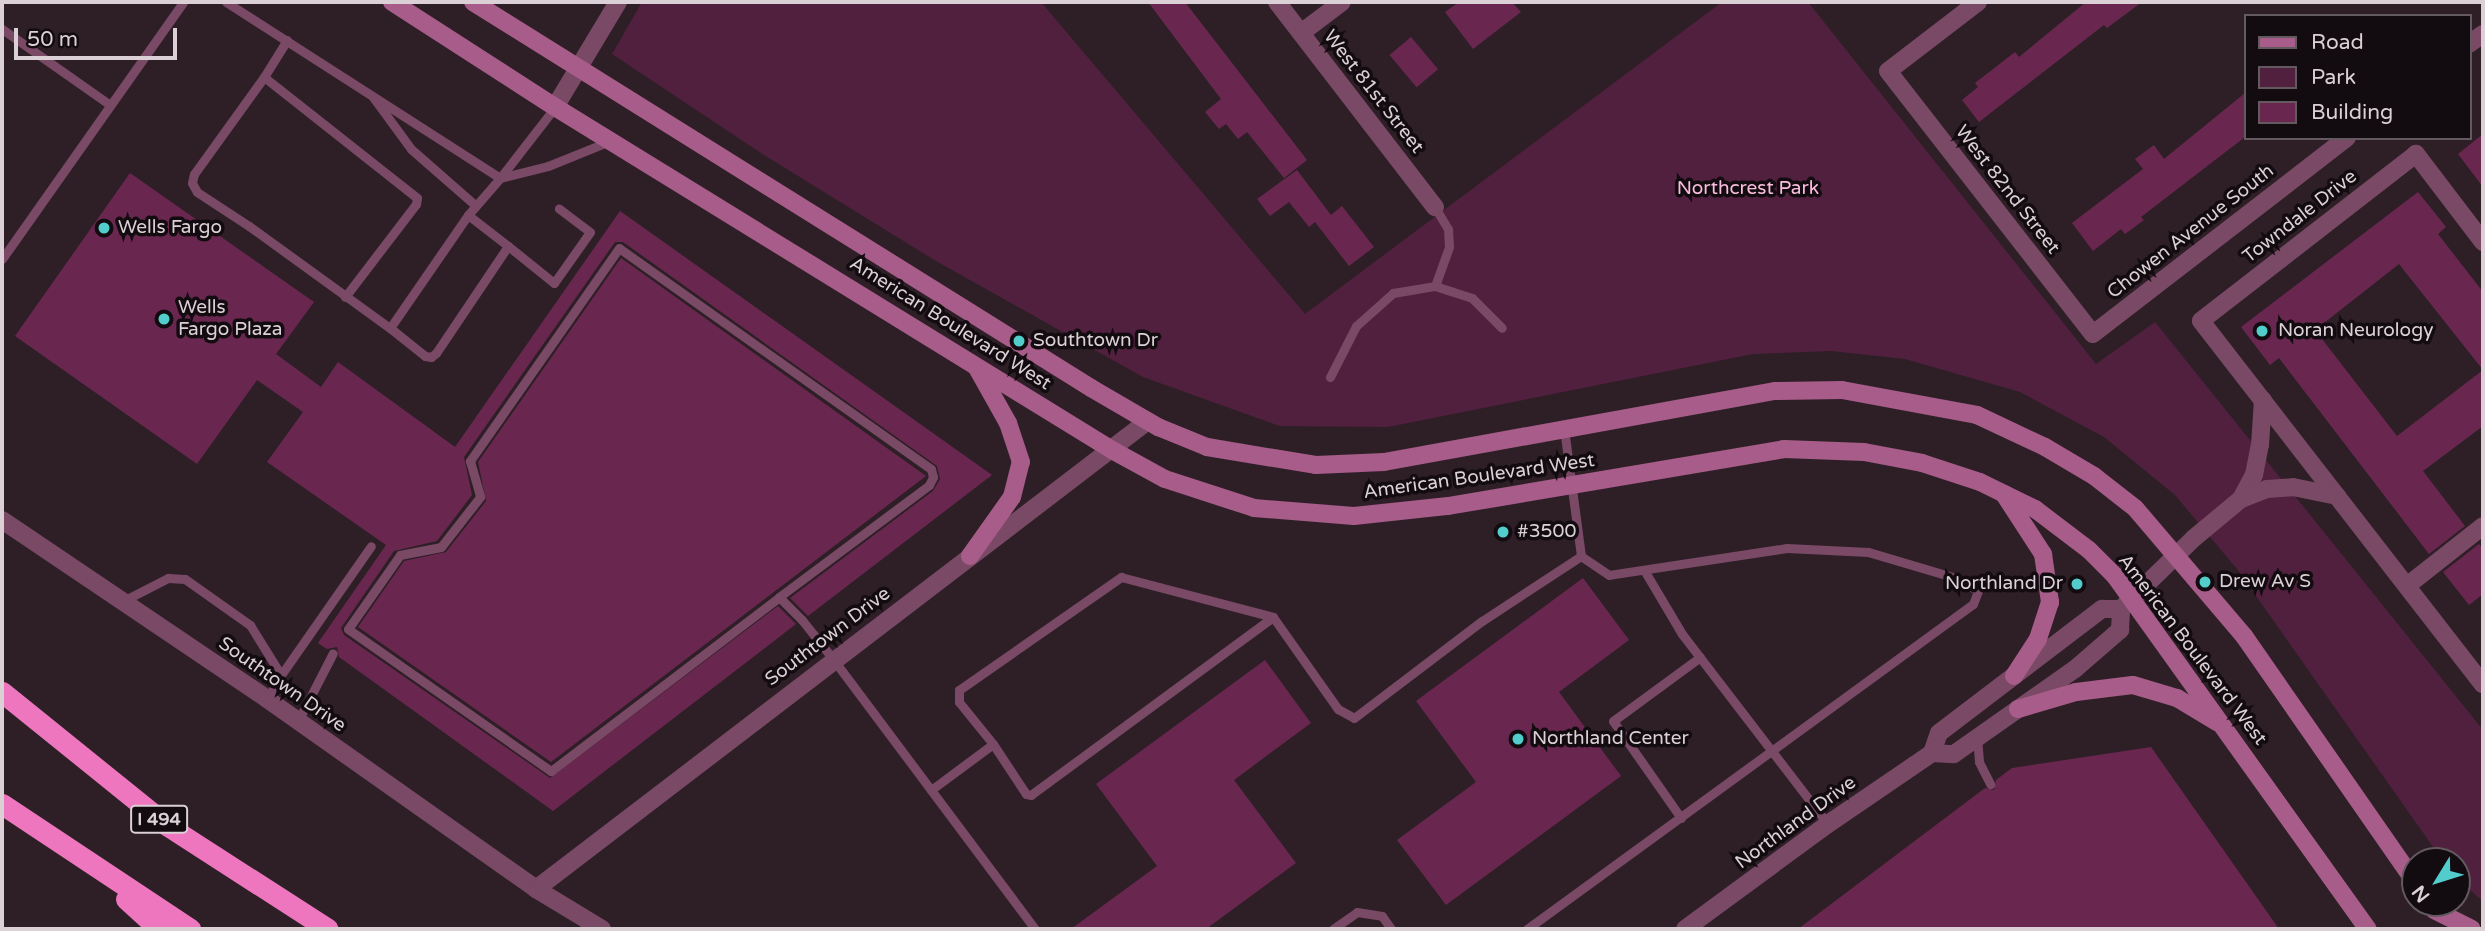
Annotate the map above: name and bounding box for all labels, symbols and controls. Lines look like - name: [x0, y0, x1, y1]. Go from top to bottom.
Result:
- scale bar: [18, 14, 180, 58]
- legend: [2244, 14, 2471, 140]
- street label: West 81st Street: [1318, 26, 1428, 158]
- text: 50 m: [27, 27, 78, 52]
- text: Road: [2311, 30, 2364, 55]
- text: Park: [2311, 65, 2356, 90]
- text: Building: [2311, 100, 2393, 125]
- street label: West 82nd Street: [1950, 121, 2064, 259]
- street label: Chowen Avenue South: [2103, 160, 2279, 304]
- street label: Towndale Drive: [2238, 165, 2362, 269]
- park label: Northcrest Park: [1677, 178, 1819, 200]
- place label: Wells Fargo: [118, 217, 222, 239]
- marker: Wells Fargo: [96, 220, 112, 236]
- street label: American Boulevard West: [845, 253, 1055, 395]
- place label: Wells Fargo Plaza: [178, 297, 282, 341]
- marker: Wells Fargo Plaza: [156, 311, 172, 327]
- place label: Noran Neurology: [2278, 320, 2433, 342]
- marker: Noran Neurology: [2252, 321, 2272, 341]
- place label: Southtown Dr: [1033, 330, 1158, 352]
- marker: Southtown Dr: [1011, 333, 1027, 349]
- street label: American Boulevard West: [1362, 449, 1596, 505]
- place label: #3500: [1517, 521, 1576, 543]
- marker: #3500: [1495, 524, 1511, 540]
- street label: American Boulevard West: [2113, 550, 2271, 750]
- place label: Drew Av S: [2219, 571, 2311, 593]
- place label: Northland Dr: [1945, 573, 2063, 595]
- marker: Drew Av S: [2197, 574, 2213, 590]
- marker: Northland Dr: [2069, 576, 2085, 592]
- street label: Southtown Drive: [761, 583, 895, 691]
- street label: Southtown Drive: [214, 633, 350, 737]
- place label: Northland Center: [1532, 728, 1689, 750]
- marker: Northland Center: [1510, 731, 1526, 747]
- street label: Northland Drive: [1731, 772, 1861, 874]
- road number: I 494: [129, 804, 189, 834]
- north arrow: [2401, 847, 2471, 917]
- text: N: [2408, 881, 2434, 906]

